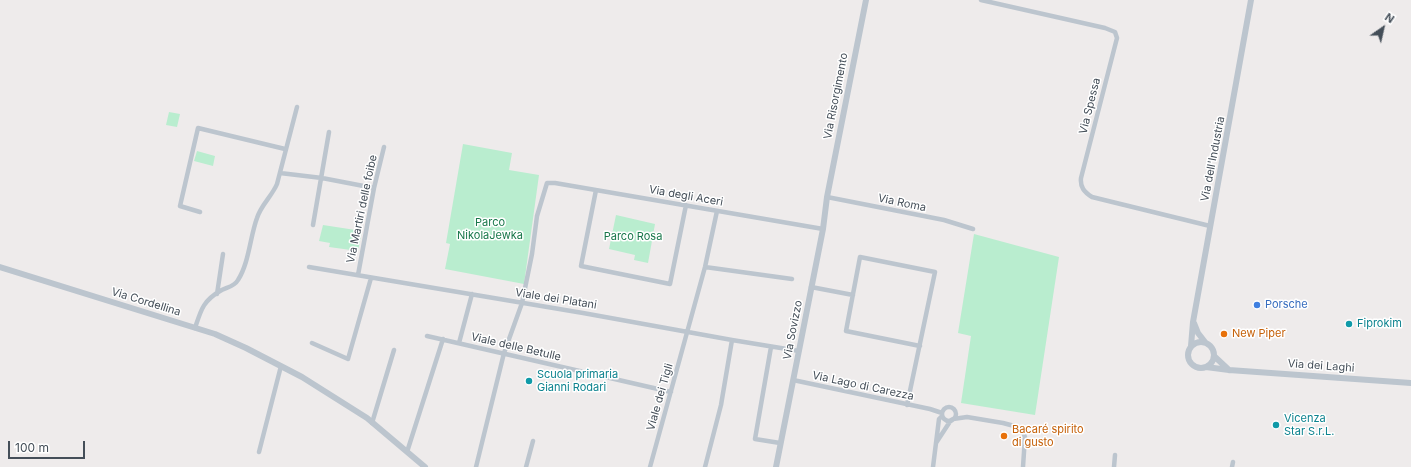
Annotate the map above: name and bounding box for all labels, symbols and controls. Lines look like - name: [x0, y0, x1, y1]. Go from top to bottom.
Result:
- north arrow: [1363, 8, 1403, 48]
- text: N: [1382, 10, 1397, 26]
- street label: Via Risorgimento: [821, 52, 851, 140]
- street label: Via Spessa: [1077, 76, 1103, 136]
- street label: Via dell'Industria: [1198, 115, 1228, 203]
- street label: Via Martiri delle foibe: [344, 154, 380, 264]
- street label: Via degli Aceri: [648, 183, 724, 209]
- street label: Via Roma: [877, 191, 927, 215]
- park label: Parco NikolaJewka: [457, 216, 523, 242]
- park label: Parco Rosa: [604, 230, 662, 244]
- street label: Via Cordellina: [110, 285, 182, 319]
- street label: Viale dei Platani: [514, 286, 598, 312]
- place label: Porsche: [1265, 298, 1308, 312]
- street label: Via Sovizzo: [781, 299, 805, 361]
- marker: Porsche: [1252, 300, 1262, 310]
- place label: Fiprokim: [1357, 317, 1402, 331]
- marker: Fiprokim: [1344, 319, 1354, 329]
- place label: New Piper: [1232, 327, 1286, 341]
- marker: New Piper: [1219, 329, 1229, 339]
- street label: Viale delle Betulle: [470, 330, 562, 364]
- street label: Via dei Laghi: [1287, 357, 1355, 375]
- street label: Viale dei Tigli: [644, 362, 676, 432]
- place label: Scuola primaria Gianni Rodari: [537, 368, 618, 394]
- street label: Via Lago di Carezza: [811, 369, 915, 403]
- marker: Scuola primaria Gianni Rodari: [524, 376, 534, 386]
- place label: Vicenza Star S.r.L.: [1284, 412, 1334, 438]
- marker: Vicenza Star S.r.L.: [1271, 420, 1281, 430]
- place label: Bacaré spirito di gusto: [1012, 423, 1084, 449]
- marker: Bacaré spirito di gusto: [999, 431, 1009, 441]
- scale bar: [10, 433, 87, 459]
- text: 100 m: [15, 440, 49, 455]

